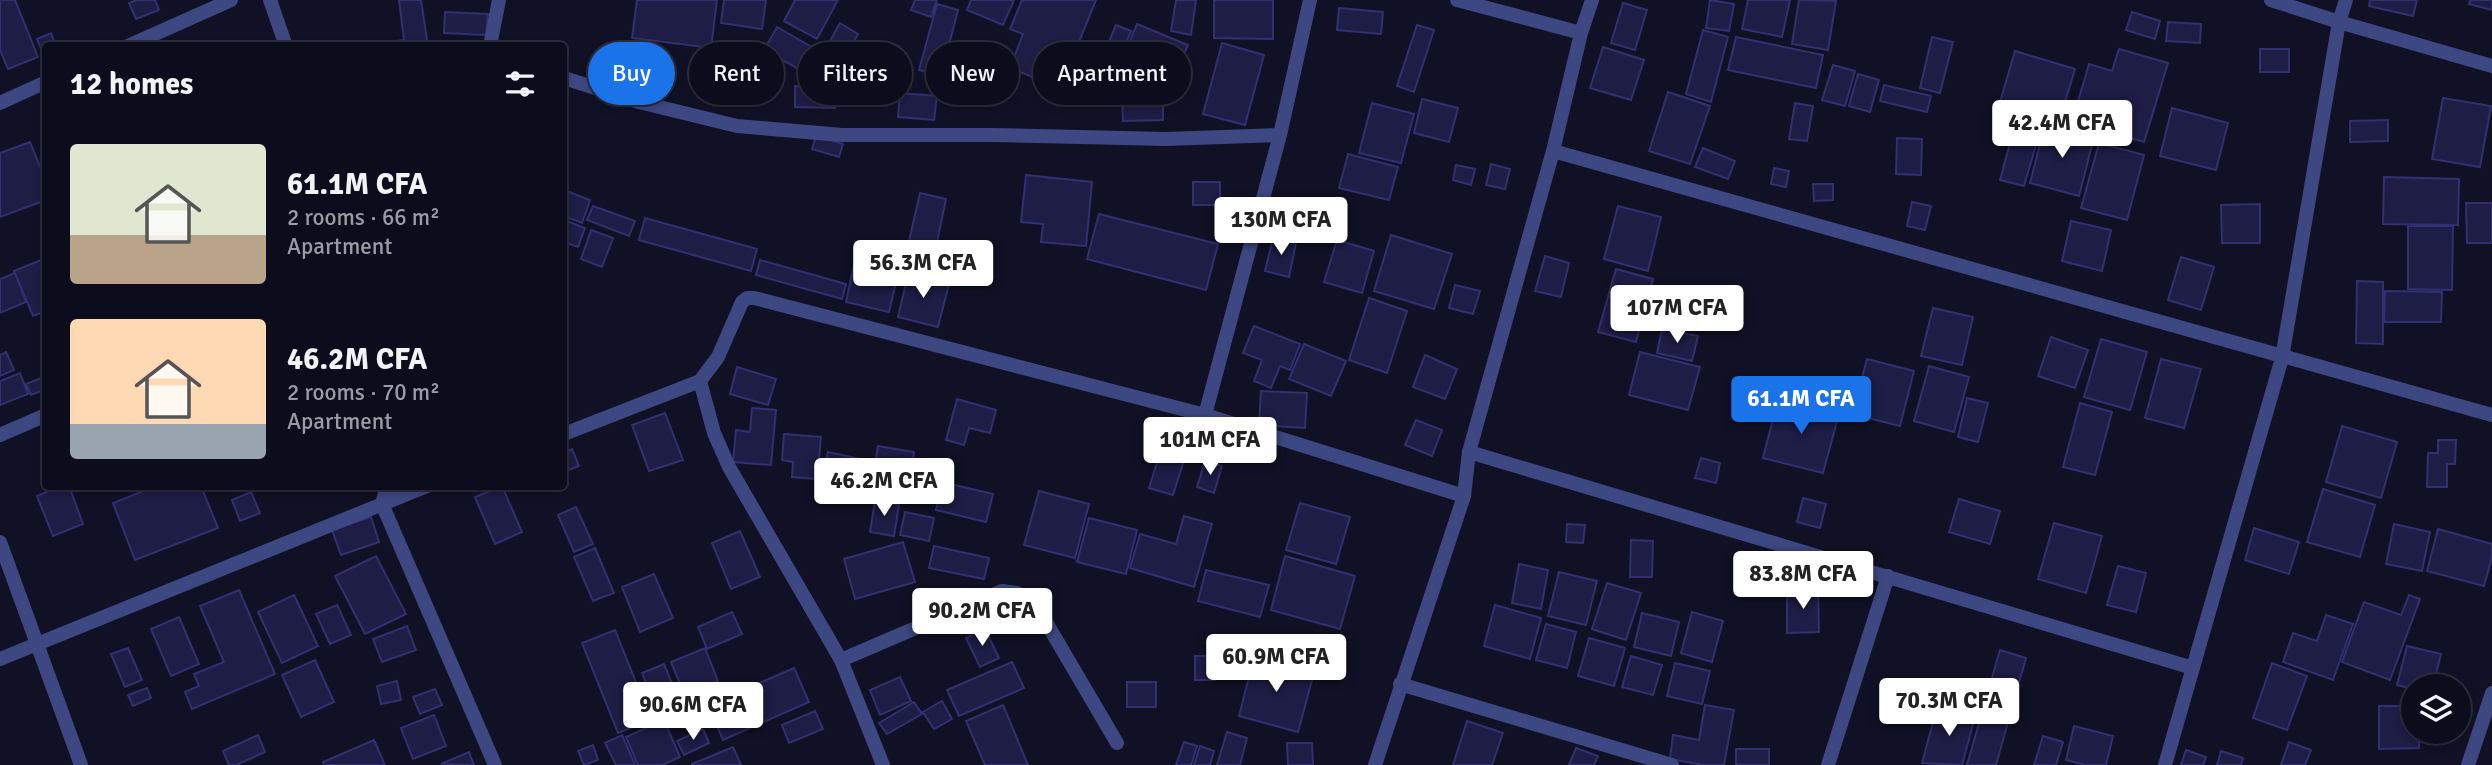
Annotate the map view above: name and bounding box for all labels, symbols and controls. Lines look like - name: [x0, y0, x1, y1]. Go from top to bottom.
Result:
- chip: Buy: [588, 42, 675, 105]
- chip: Rent: [689, 42, 784, 105]
- chip: Filters: [798, 42, 912, 105]
- chip: New: [926, 42, 1019, 105]
- chip: Apartment: [1033, 42, 1191, 105]
- icon: filters: [501, 65, 539, 103]
- text: 12 homes: [70, 66, 193, 103]
- pin: 42.4M CFA: [1982, 100, 2142, 160]
- text: 42.4M CFA: [2008, 108, 2116, 137]
- text: 61.1M CFA: [287, 166, 427, 203]
- icon: home: [126, 172, 210, 256]
- pin: 130M CFA: [1209, 198, 1353, 257]
- text: 2 rooms · 66 m²: [287, 203, 440, 232]
- text: 130M CFA: [1231, 205, 1332, 234]
- text: Apartment: [287, 232, 392, 261]
- pin: 56.3M CFA: [843, 240, 1003, 300]
- text: 56.3M CFA: [869, 248, 977, 277]
- pin: 107M CFA: [1605, 286, 1749, 345]
- text: 107M CFA: [1627, 293, 1728, 322]
- text: 46.2M CFA: [287, 341, 427, 378]
- icon: home: [126, 347, 210, 431]
- pin: 61.1M CFA: [1721, 376, 1881, 436]
- text: 2 rooms · 70 m²: [287, 378, 440, 407]
- text: 61.1M CFA: [1747, 384, 1855, 413]
- text: Apartment: [287, 407, 392, 436]
- pin: 101M CFA: [1138, 418, 1282, 477]
- text: 101M CFA: [1160, 425, 1261, 454]
- pin: 46.2M CFA: [804, 458, 964, 518]
- text: 46.2M CFA: [830, 466, 938, 495]
- pin: 83.8M CFA: [1723, 552, 1883, 611]
- text: 83.8M CFA: [1749, 559, 1857, 588]
- pin: 90.2M CFA: [902, 588, 1062, 648]
- text: 90.2M CFA: [928, 596, 1036, 625]
- pin: 60.9M CFA: [1196, 634, 1356, 694]
- text: 60.9M CFA: [1222, 642, 1330, 671]
- map controls: [2401, 674, 2471, 744]
- button: layers: [2401, 674, 2471, 744]
- pin: 70.3M CFA: [1869, 678, 2029, 738]
- pin: 90.6M CFA: [613, 682, 773, 742]
- text: 70.3M CFA: [1895, 686, 2003, 715]
- text: 90.6M CFA: [639, 690, 747, 719]

